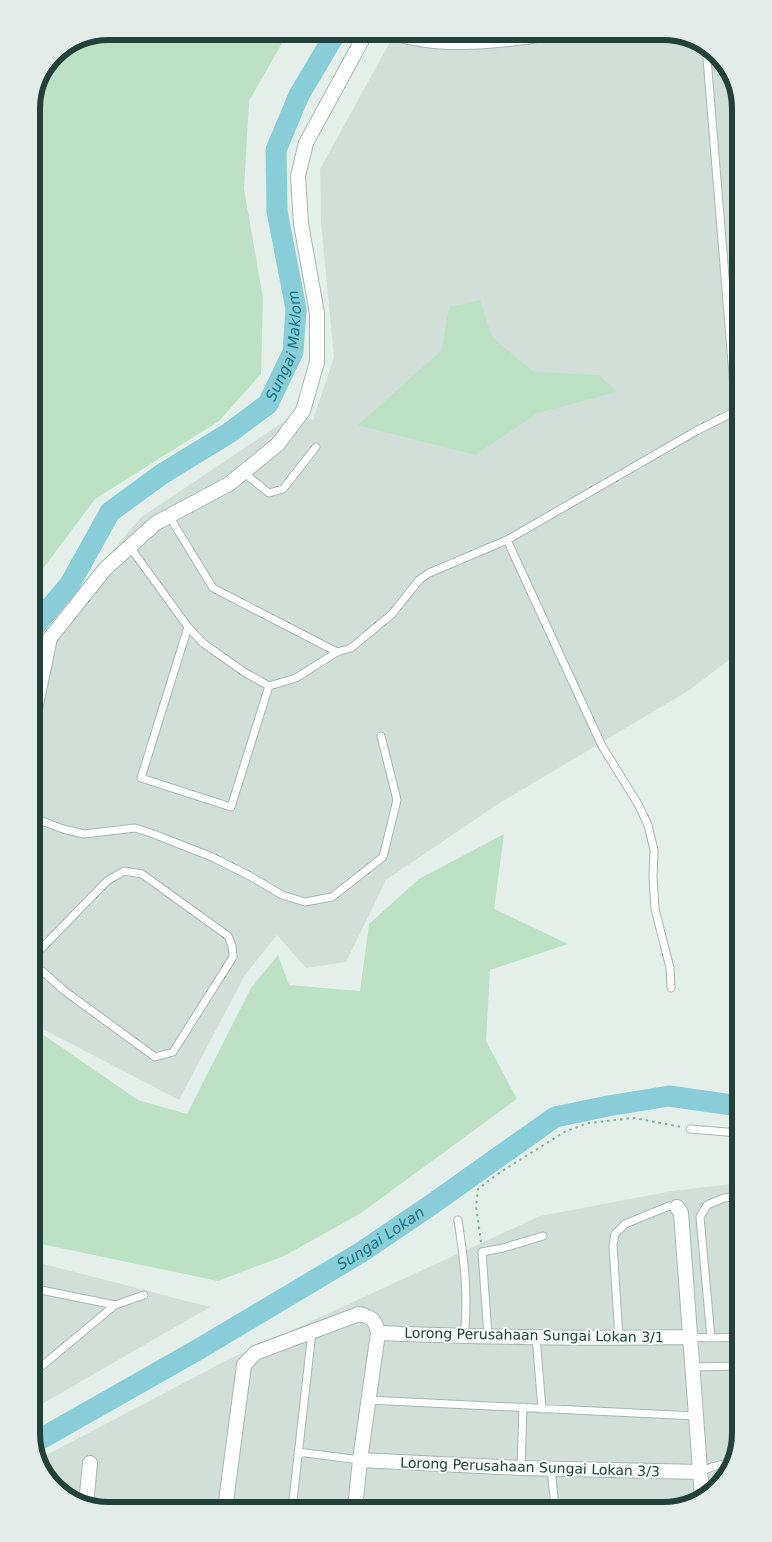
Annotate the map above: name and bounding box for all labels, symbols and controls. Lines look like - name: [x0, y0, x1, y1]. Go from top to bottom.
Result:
- water label: Sungai Maklom: [262, 289, 305, 404]
- water label: Sungai Lokan: [334, 1203, 428, 1274]
- street label: Lorong Perusahaan Sungai Lokan 3/1: [404, 1325, 664, 1345]
- street label: Lorong Perusahaan Sungai Lokan 3/3: [400, 1454, 660, 1480]

